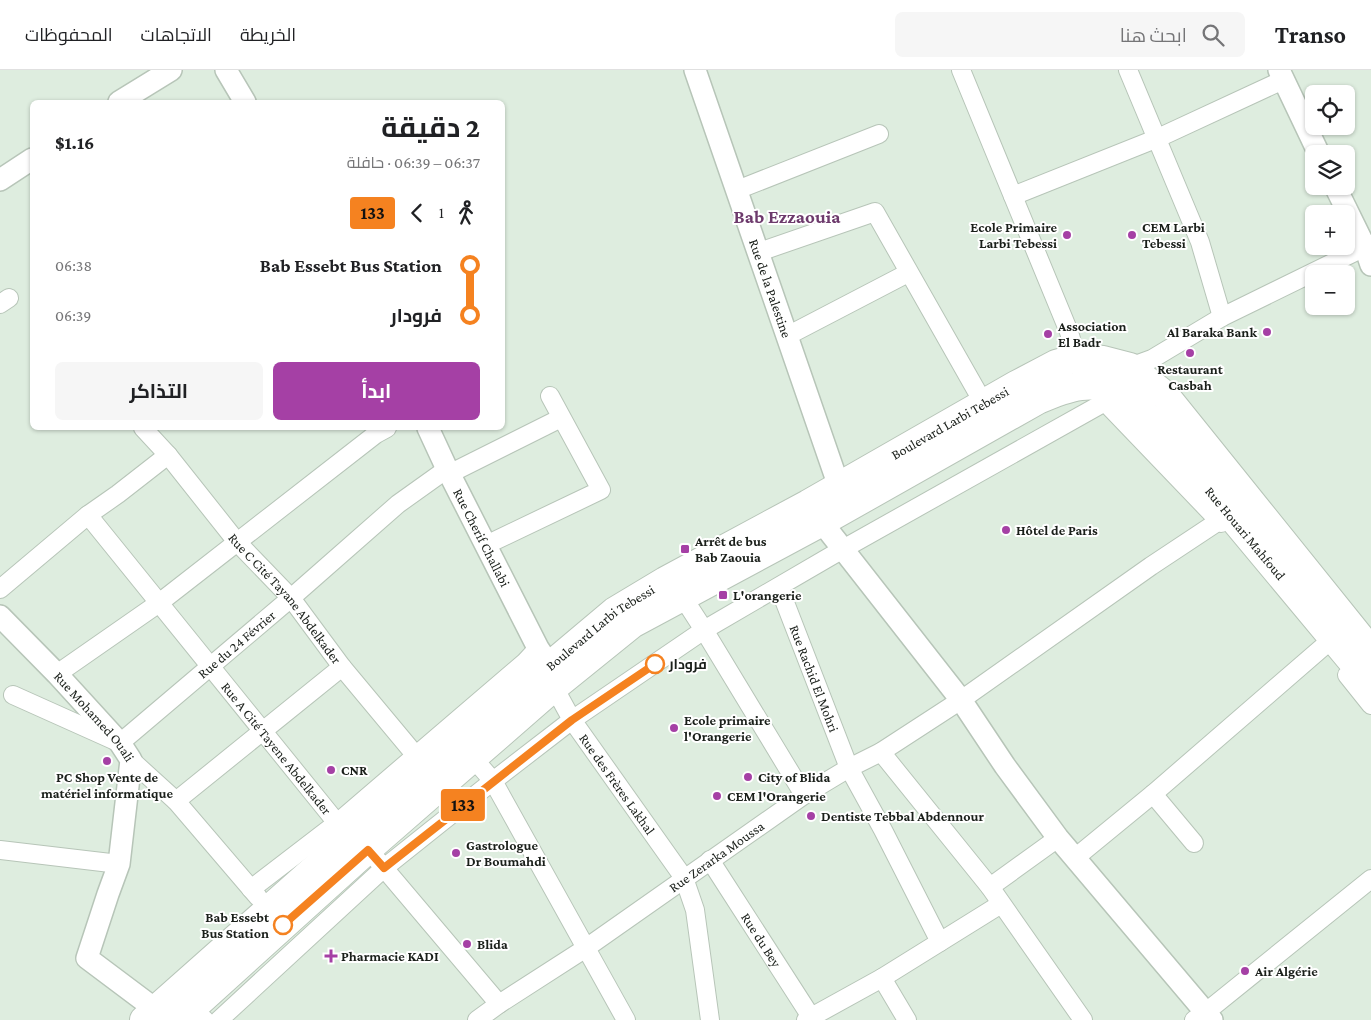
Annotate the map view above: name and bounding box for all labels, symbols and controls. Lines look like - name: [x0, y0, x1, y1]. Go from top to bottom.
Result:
- search box: [895, 12, 1245, 57]
- icon: search: [1199, 21, 1227, 49]
- text: Transo: [1275, 21, 1346, 48]
- text: المحفوظات: [25, 25, 113, 45]
- text: الاتجاهات: [141, 25, 212, 45]
- text: الخريطة: [240, 25, 296, 45]
- text: ابحث هنا: [1120, 25, 1187, 46]
- map controls: [1305, 85, 1355, 315]
- button: locate: [1305, 85, 1355, 135]
- text: 2 دقيقة: [381, 112, 480, 143]
- text: $1.16: [55, 132, 94, 153]
- button: layers: [1305, 145, 1355, 195]
- text: 06:37 – 06:39 · حافلة: [347, 154, 480, 171]
- icon: back: [403, 199, 431, 227]
- icon: walk: [452, 199, 480, 227]
- text: 133: [360, 203, 385, 223]
- text: 1: [439, 204, 444, 221]
- button: +: [1305, 205, 1355, 255]
- district label: Bab Ezzaouia: [733, 206, 841, 227]
- place label: Ecole Primaire Larbi Tebessi: [970, 219, 1057, 251]
- place label: CEM Larbi Tebessi: [1142, 219, 1205, 251]
- marker: Ecole Primaire Larbi Tebessi: [1061, 229, 1073, 241]
- marker: CEM Larbi Tebessi: [1126, 229, 1138, 241]
- street label: Rue de la Palestine: [746, 237, 795, 340]
- text: Bab Essebt Bus Station: [260, 255, 442, 276]
- text: 06:38: [55, 257, 92, 274]
- button: −: [1305, 265, 1355, 315]
- text: فرودار: [391, 305, 442, 326]
- text: 06:39: [55, 307, 91, 324]
- place label: Association El Badr: [1057, 318, 1127, 350]
- place label: Al Baraka Bank: [1166, 324, 1257, 340]
- marker: Al Baraka Bank: [1261, 326, 1273, 338]
- marker: Association El Badr: [1042, 328, 1054, 340]
- marker: Restaurant Casbah: [1184, 347, 1196, 359]
- place label: Restaurant Casbah: [1157, 361, 1224, 393]
- button: التذاكر: [55, 362, 263, 420]
- button: ابدأ: [273, 362, 480, 420]
- street label: Boulevard Larbi Tebessi: [888, 383, 1012, 463]
- street label: Rue Houari Mahfoud: [1202, 483, 1289, 584]
- street label: Rue Cherif Challabi: [450, 486, 514, 590]
- place label: Hôtel de Paris: [1016, 522, 1098, 538]
- marker: Hôtel de Paris: [1000, 524, 1012, 536]
- street label: Rue C Cité Tayane Abdelkader: [225, 530, 345, 667]
- place label: Arrêt de bus Bab Zaouia: [694, 533, 767, 565]
- marker: Arrêt de bus Bab Zaouia: [679, 543, 691, 555]
- street label: Boulevard Larbi Tebessi: [542, 581, 657, 674]
- place label: L'orangerie: [733, 587, 802, 603]
- marker: L'orangerie: [717, 589, 729, 601]
- street label: Rue du 24 Février: [194, 607, 279, 682]
- street label: Rue Rachid El Mohri: [786, 623, 842, 735]
- marker: فرودار: [645, 654, 665, 674]
- place label: فرودار: [668, 656, 707, 673]
- street label: Rue Mohamed Ouali: [51, 668, 138, 765]
- street label: Rue A Cité Tayene Abdelkader: [218, 679, 335, 818]
- place label: Ecole primaire l'Orangerie: [684, 712, 771, 744]
- marker: Ecole primaire l'Orangerie: [668, 722, 680, 734]
- street label: Rue des Frères Lakhal: [576, 730, 659, 838]
- marker: PC Shop Vente de matériel informatique: [101, 755, 113, 767]
- place label: CNR: [341, 762, 368, 778]
- marker: CNR: [325, 764, 337, 776]
- place label: PC Shop Vente de matériel informatique: [41, 769, 174, 801]
- place label: City of Blida: [758, 769, 830, 785]
- marker: City of Blida: [742, 771, 754, 783]
- place label: CEM l'Orangerie: [727, 788, 826, 804]
- line badge: 133: [434, 789, 492, 821]
- marker: CEM l'Orangerie: [711, 790, 723, 802]
- text: 133: [451, 795, 475, 815]
- place label: Dentiste Tebbal Abdennour: [821, 808, 985, 824]
- marker: Dentiste Tebbal Abdennour: [805, 810, 817, 822]
- street label: Rue Zerarka Moussa: [666, 817, 768, 895]
- place label: Gastrologue Dr Boumahdi: [466, 837, 546, 869]
- marker: Gastrologue Dr Boumahdi: [450, 847, 462, 859]
- place label: Bab Essebt Bus Station: [201, 909, 270, 941]
- street label: Rue du Bey: [738, 910, 785, 971]
- marker: Bab Essebt Bus Station: [273, 915, 293, 935]
- place label: Blida: [477, 936, 508, 952]
- marker: Blida: [461, 938, 473, 950]
- place label: Pharmacie KADI: [341, 948, 439, 964]
- marker: Pharmacie KADI: [325, 950, 337, 962]
- place label: Air Algérie: [1254, 963, 1318, 979]
- marker: Air Algérie: [1239, 965, 1251, 977]

